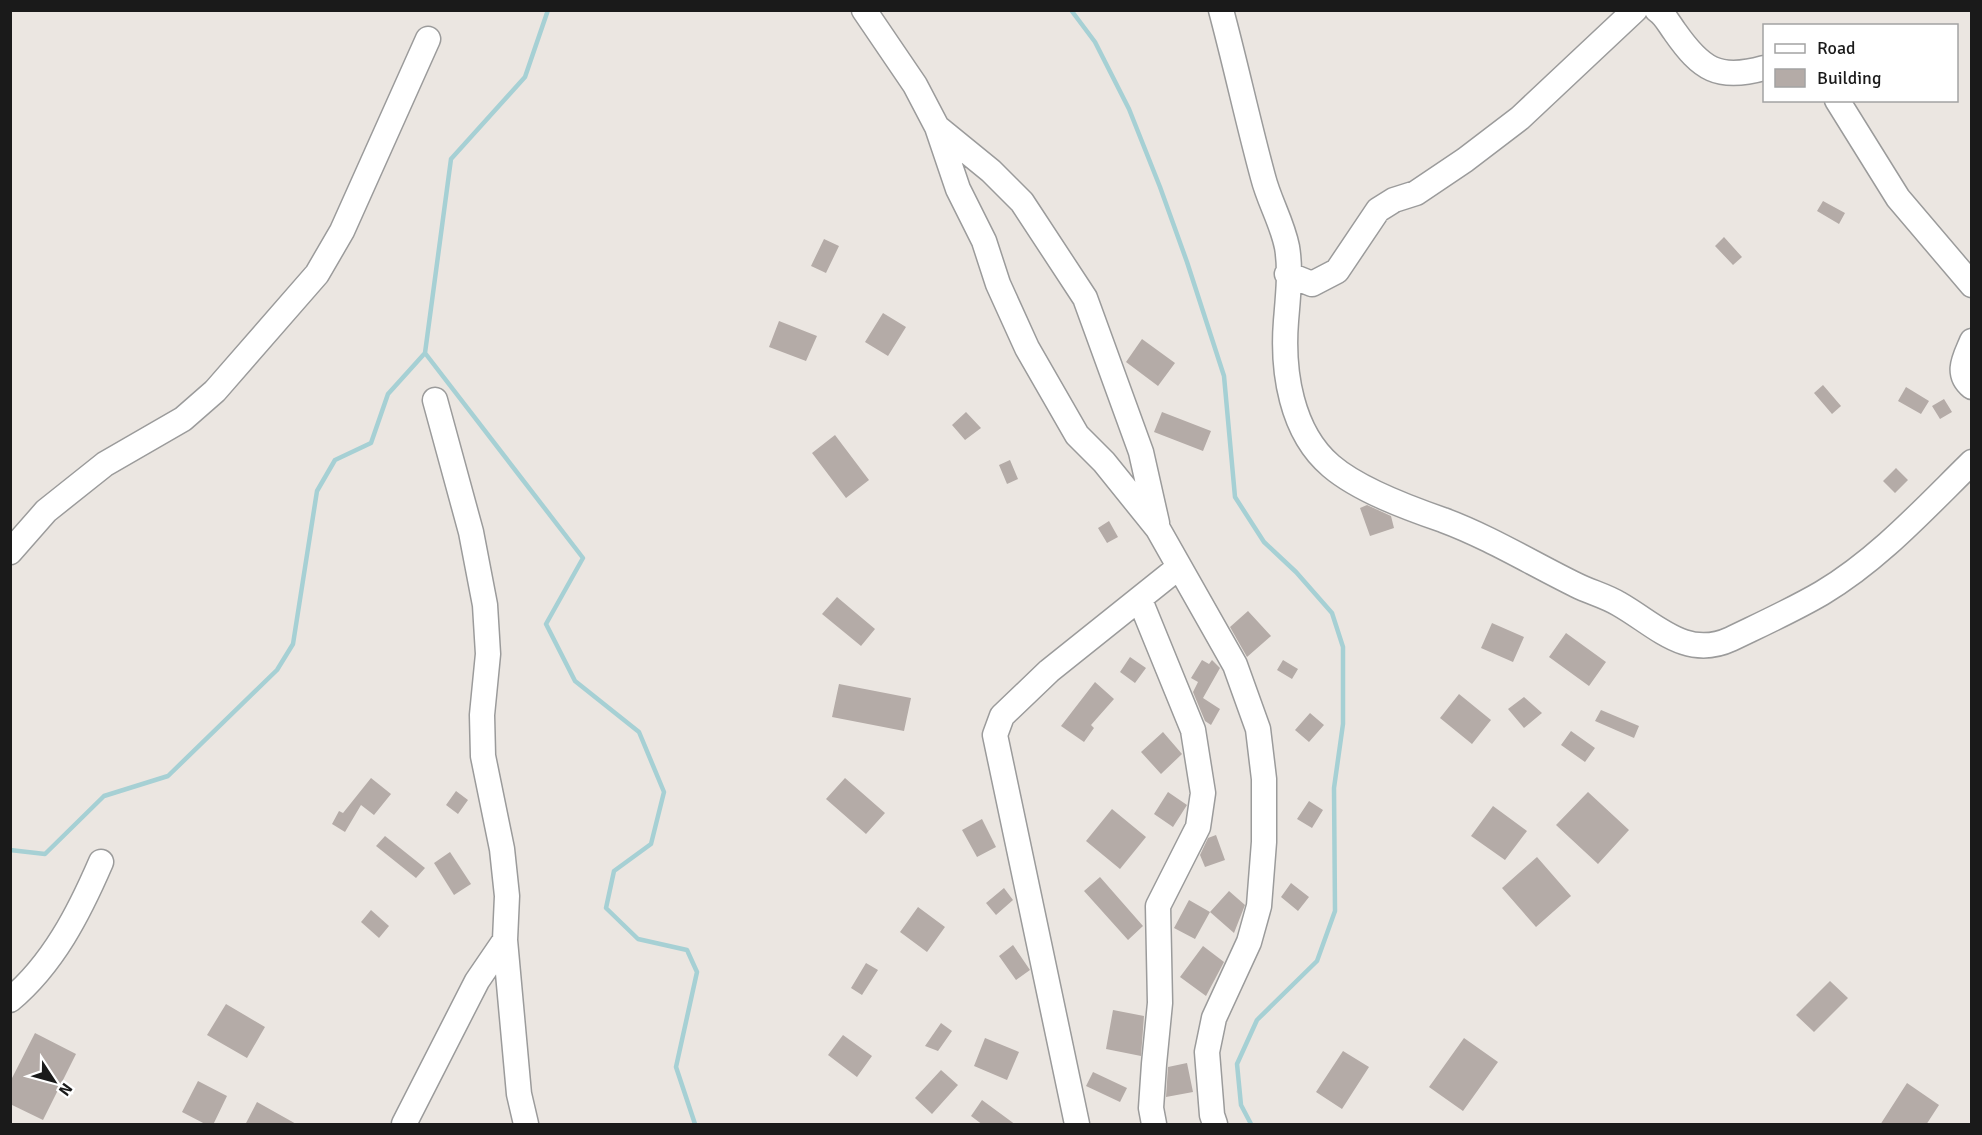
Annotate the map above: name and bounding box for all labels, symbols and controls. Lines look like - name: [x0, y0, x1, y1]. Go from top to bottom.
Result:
- legend: [1763, 24, 1958, 102]
- text: Road: [1817, 37, 1856, 59]
- text: Building: [1817, 67, 1881, 89]
- north arrow: [24, 1051, 84, 1111]
- text: N: [54, 1079, 77, 1100]

